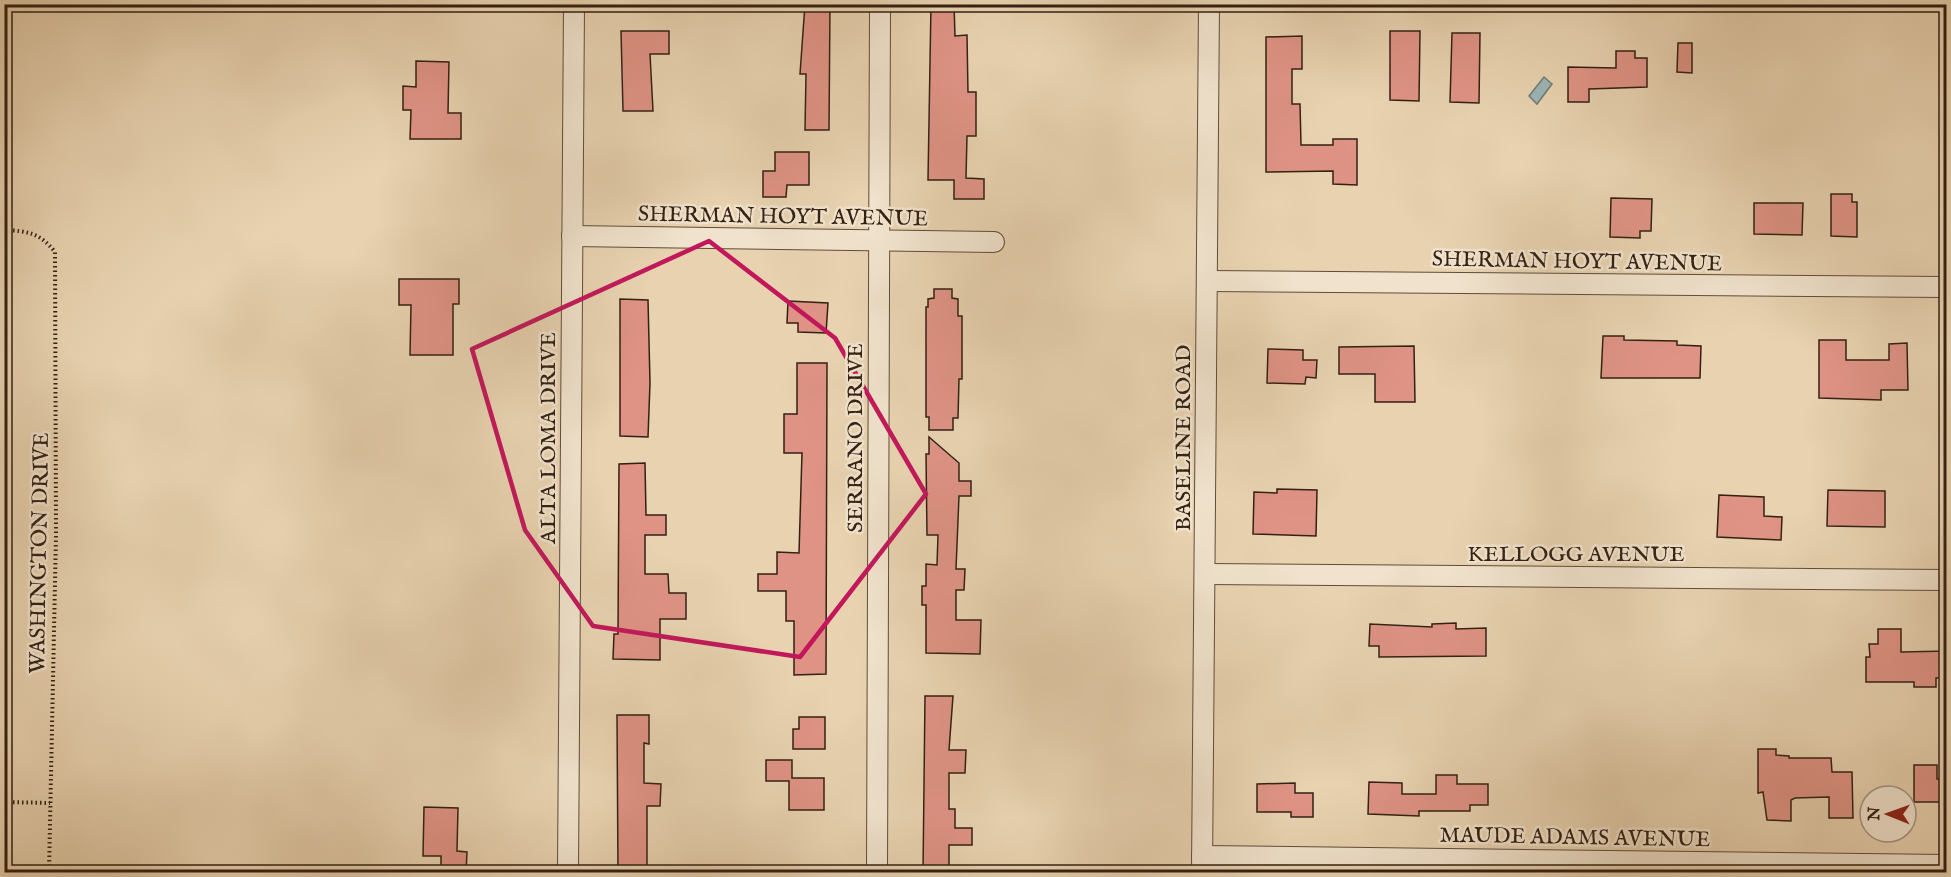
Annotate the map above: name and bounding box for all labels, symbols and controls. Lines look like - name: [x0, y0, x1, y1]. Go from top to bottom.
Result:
- street label: SHERMAN HOYT AVENUE: [637, 200, 928, 234]
- street label: SHERMAN HOYT AVENUE: [1431, 245, 1722, 279]
- street label: ALTA LOMA DRIVE: [535, 332, 563, 545]
- street label: SERRANO DRIVE: [842, 343, 870, 533]
- street label: BASELINE ROAD: [1170, 345, 1198, 531]
- street label: WASHINGTON DRIVE: [24, 432, 56, 674]
- street label: KELLOGG AVENUE: [1468, 541, 1684, 569]
- north arrow: [1858, 784, 1918, 844]
- text: N: [1865, 807, 1885, 822]
- street label: MAUDE ADAMS AVENUE: [1439, 822, 1711, 854]

